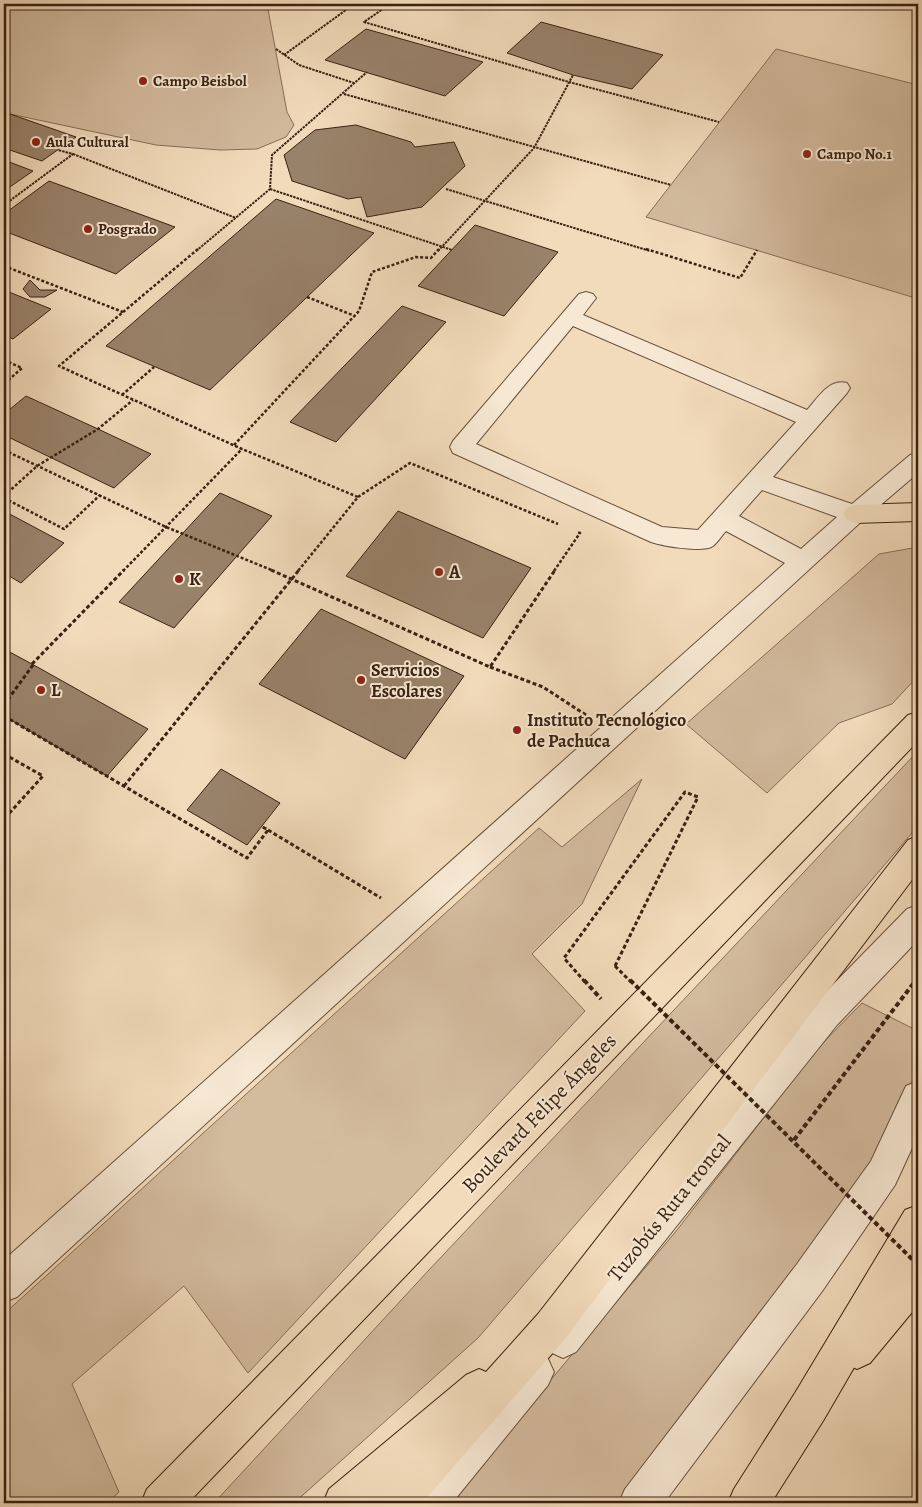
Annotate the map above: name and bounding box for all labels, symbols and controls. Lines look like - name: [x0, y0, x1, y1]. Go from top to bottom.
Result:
- place label: Campo Beisbol: [153, 71, 247, 91]
- marker: Campo Beisbol: [137, 75, 149, 87]
- place label: Aula Cultural: [45, 132, 129, 152]
- marker: Aula Cultural: [30, 136, 42, 148]
- place label: Campo No.1: [817, 144, 892, 164]
- marker: Campo No.1: [801, 148, 813, 160]
- place label: Posgrado: [98, 219, 157, 239]
- marker: Posgrado: [82, 223, 94, 235]
- place label: A: [448, 560, 461, 584]
- marker: A: [433, 566, 445, 578]
- place label: K: [189, 567, 201, 591]
- marker: K: [173, 573, 185, 585]
- place label: Servicios Escolares: [371, 658, 442, 703]
- marker: Servicios Escolares: [355, 674, 367, 686]
- place label: L: [51, 678, 61, 702]
- marker: L: [35, 684, 47, 696]
- place label: Instituto Tecnológico de Pachuca: [527, 708, 686, 753]
- marker: Instituto Tecnológico de Pachuca: [511, 724, 523, 736]
- street label: Boulevard Felipe Ángeles: [455, 1027, 623, 1199]
- street label: Tuzobús Ruta troncal: [601, 1129, 737, 1287]

